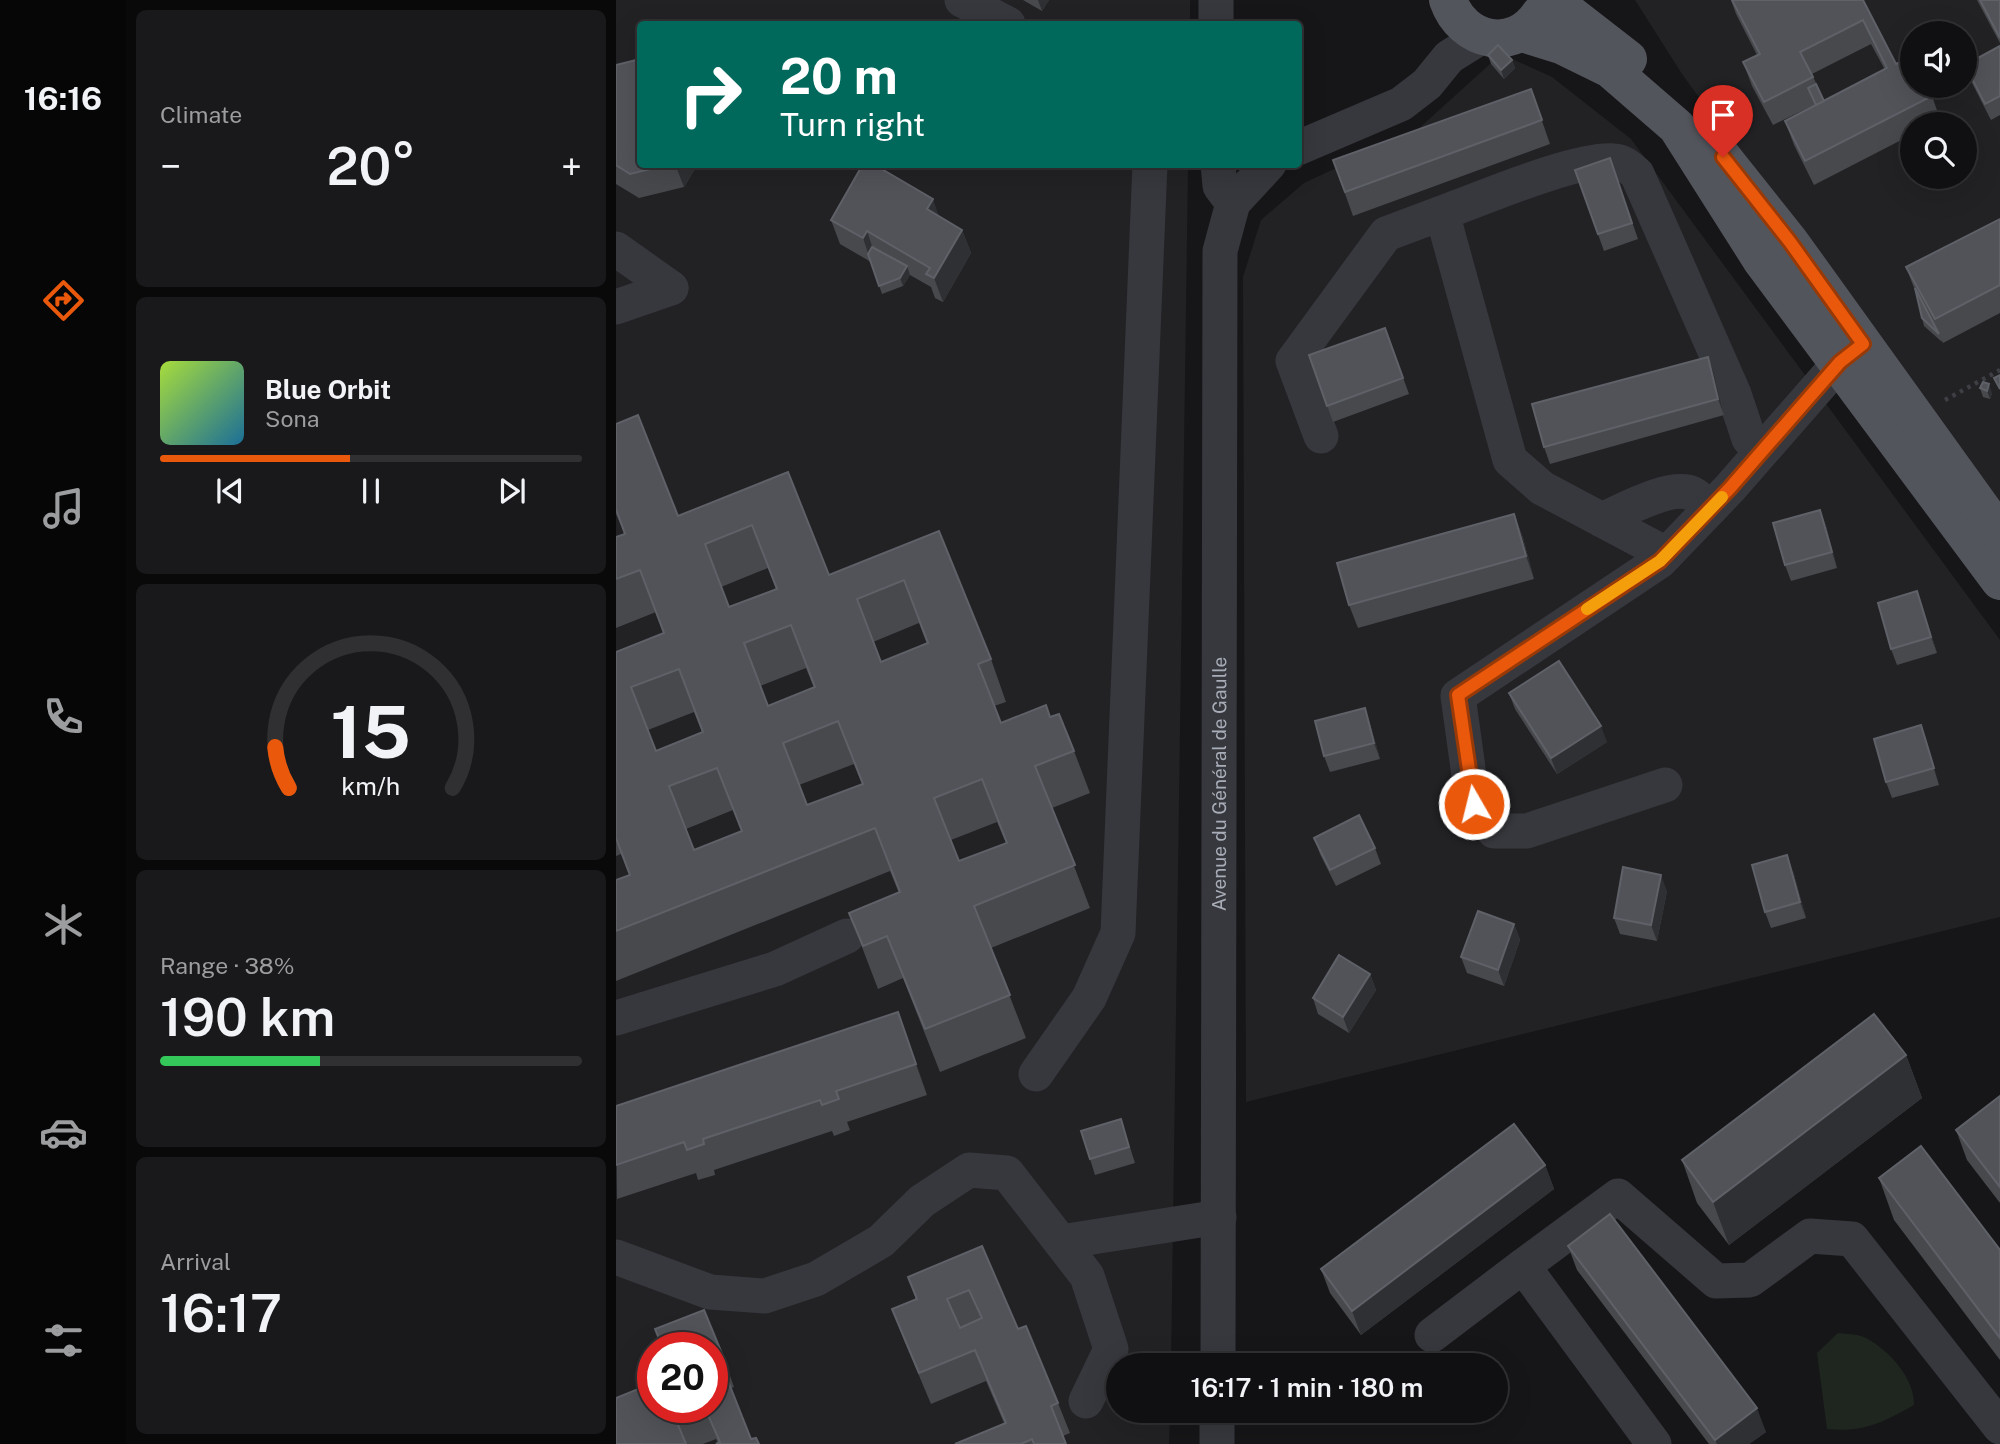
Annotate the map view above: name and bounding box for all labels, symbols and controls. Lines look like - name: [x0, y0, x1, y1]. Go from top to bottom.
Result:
- map controls: [1900, 21, 1977, 189]
- button: sound: [1900, 21, 1977, 98]
- text: 20 m: [780, 47, 898, 105]
- icon: right: [665, 49, 756, 140]
- text: 16:16: [24, 80, 102, 117]
- pin: [1693, 85, 1753, 157]
- icon: arrive: [1704, 96, 1742, 134]
- text: Climate: [160, 101, 242, 128]
- text: Turn right: [780, 106, 925, 143]
- button: search: [1900, 112, 1977, 189]
- text: 20°: [326, 136, 416, 197]
- text: −: [160, 144, 181, 189]
- text: +: [561, 144, 582, 189]
- icon: directions: [39, 276, 88, 325]
- text: Blue Orbit: [265, 374, 391, 405]
- text: Sona: [265, 405, 319, 432]
- icon: previous: [211, 472, 249, 510]
- icon: pause: [352, 472, 390, 510]
- icon: next: [493, 472, 531, 510]
- icon: music: [39, 484, 88, 533]
- street label: Avenue du Général de Gaulle: [1208, 657, 1230, 911]
- text: 15: [331, 689, 411, 774]
- icon: phone: [39, 692, 88, 741]
- position arrow: [1437, 767, 1511, 841]
- text: km/h: [342, 771, 400, 801]
- icon: climate: [39, 900, 88, 949]
- text: Range · 38%: [160, 952, 294, 979]
- text: 190 km: [160, 987, 335, 1048]
- icon: car: [39, 1108, 88, 1157]
- text: Arrival: [160, 1248, 231, 1275]
- text: 16:17: [160, 1283, 282, 1344]
- icon: filters: [39, 1316, 88, 1365]
- speed limit sign: 20: [637, 1332, 728, 1423]
- text: 16:17 · 1 min · 180 m: [1191, 1372, 1423, 1403]

